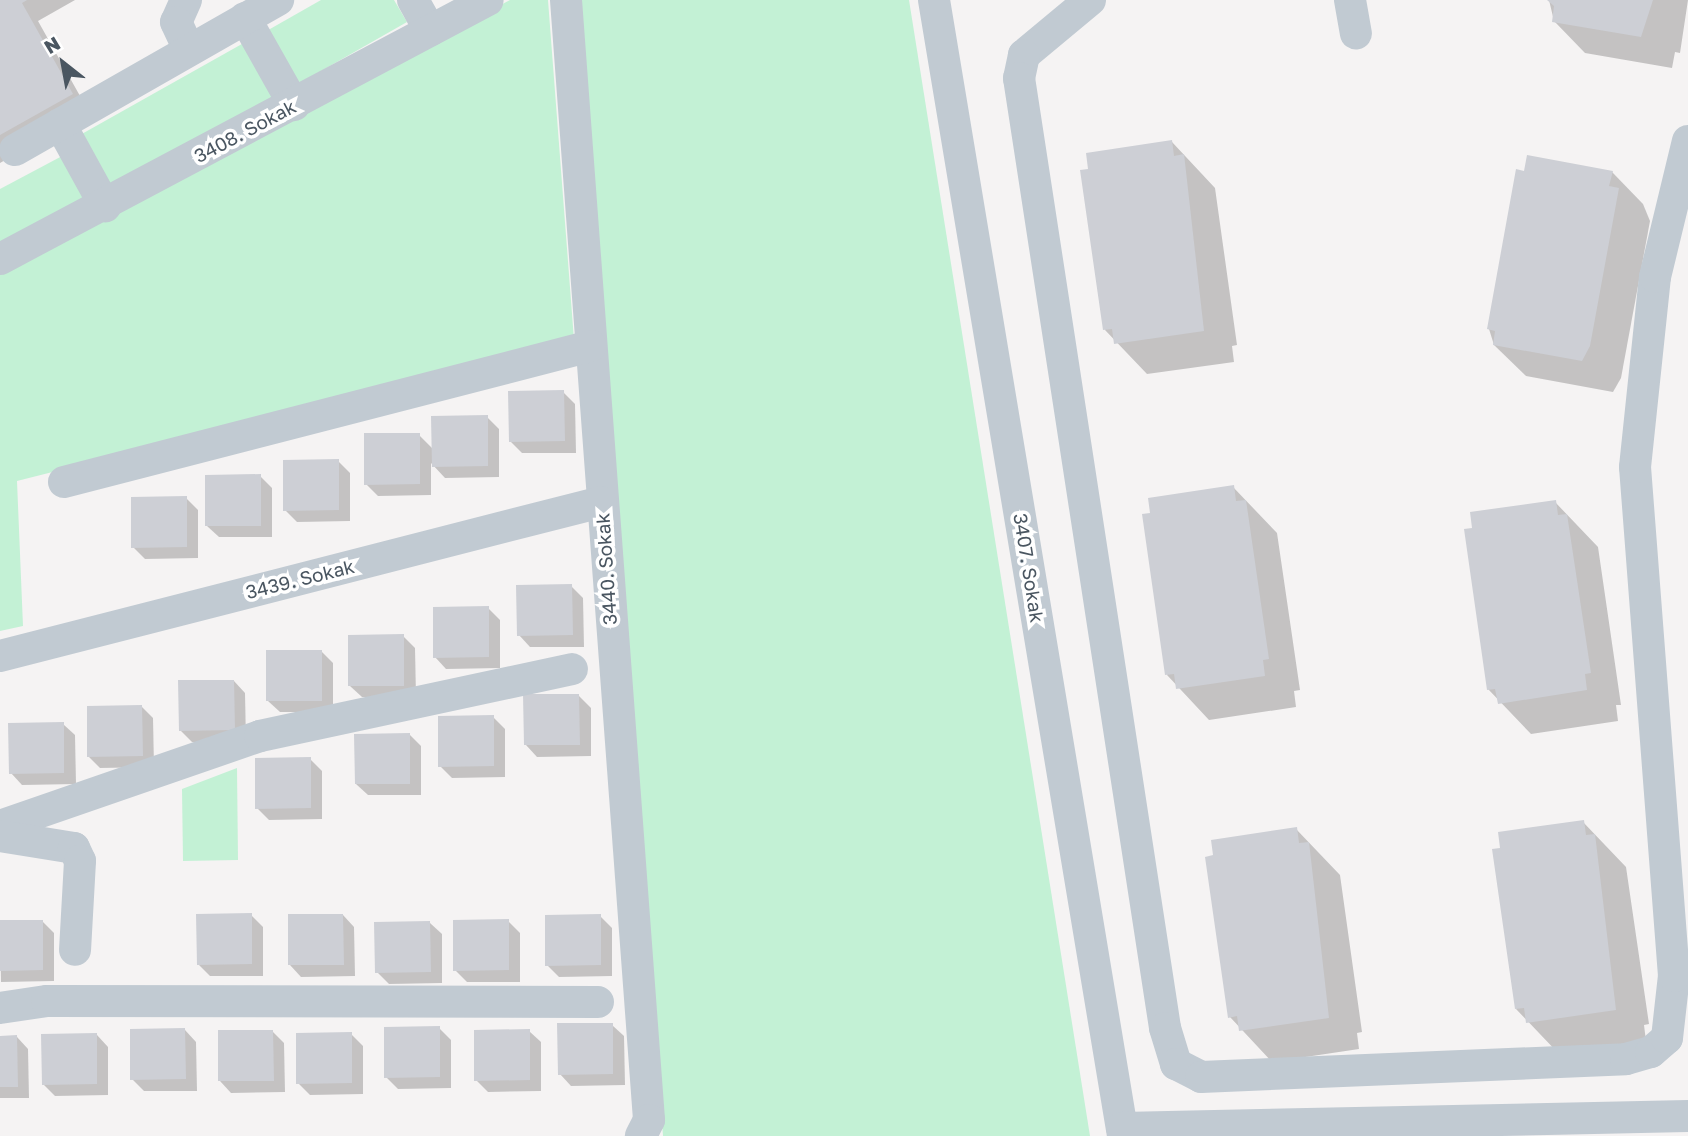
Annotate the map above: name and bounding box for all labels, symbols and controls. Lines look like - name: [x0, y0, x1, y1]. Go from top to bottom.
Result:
- north arrow: [28, 28, 98, 98]
- text: N: [40, 31, 64, 58]
- street label: 3408. Sokak: [190, 95, 300, 167]
- street label: 3440. Sokak: [591, 512, 621, 626]
- street label: 3407. Sokak: [1009, 512, 1049, 624]
- street label: 3439. Sokak: [243, 554, 357, 604]

